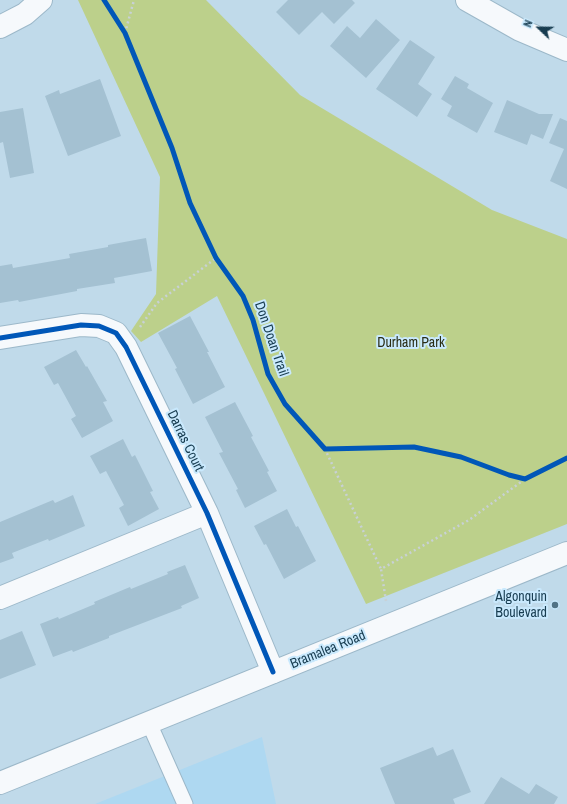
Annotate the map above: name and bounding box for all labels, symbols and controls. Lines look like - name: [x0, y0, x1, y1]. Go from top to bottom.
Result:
- north arrow: [519, 8, 559, 48]
- text: N: [520, 18, 536, 29]
- street label: Don Doan Trail: [250, 300, 292, 378]
- park label: Durham Park: [377, 335, 445, 351]
- street label: Darras Court: [163, 408, 207, 474]
- place label: Algonquin Boulevard: [495, 589, 547, 622]
- marker: Algonquin Boulevard: [550, 600, 560, 610]
- street label: Bramalea Road: [288, 627, 368, 673]

